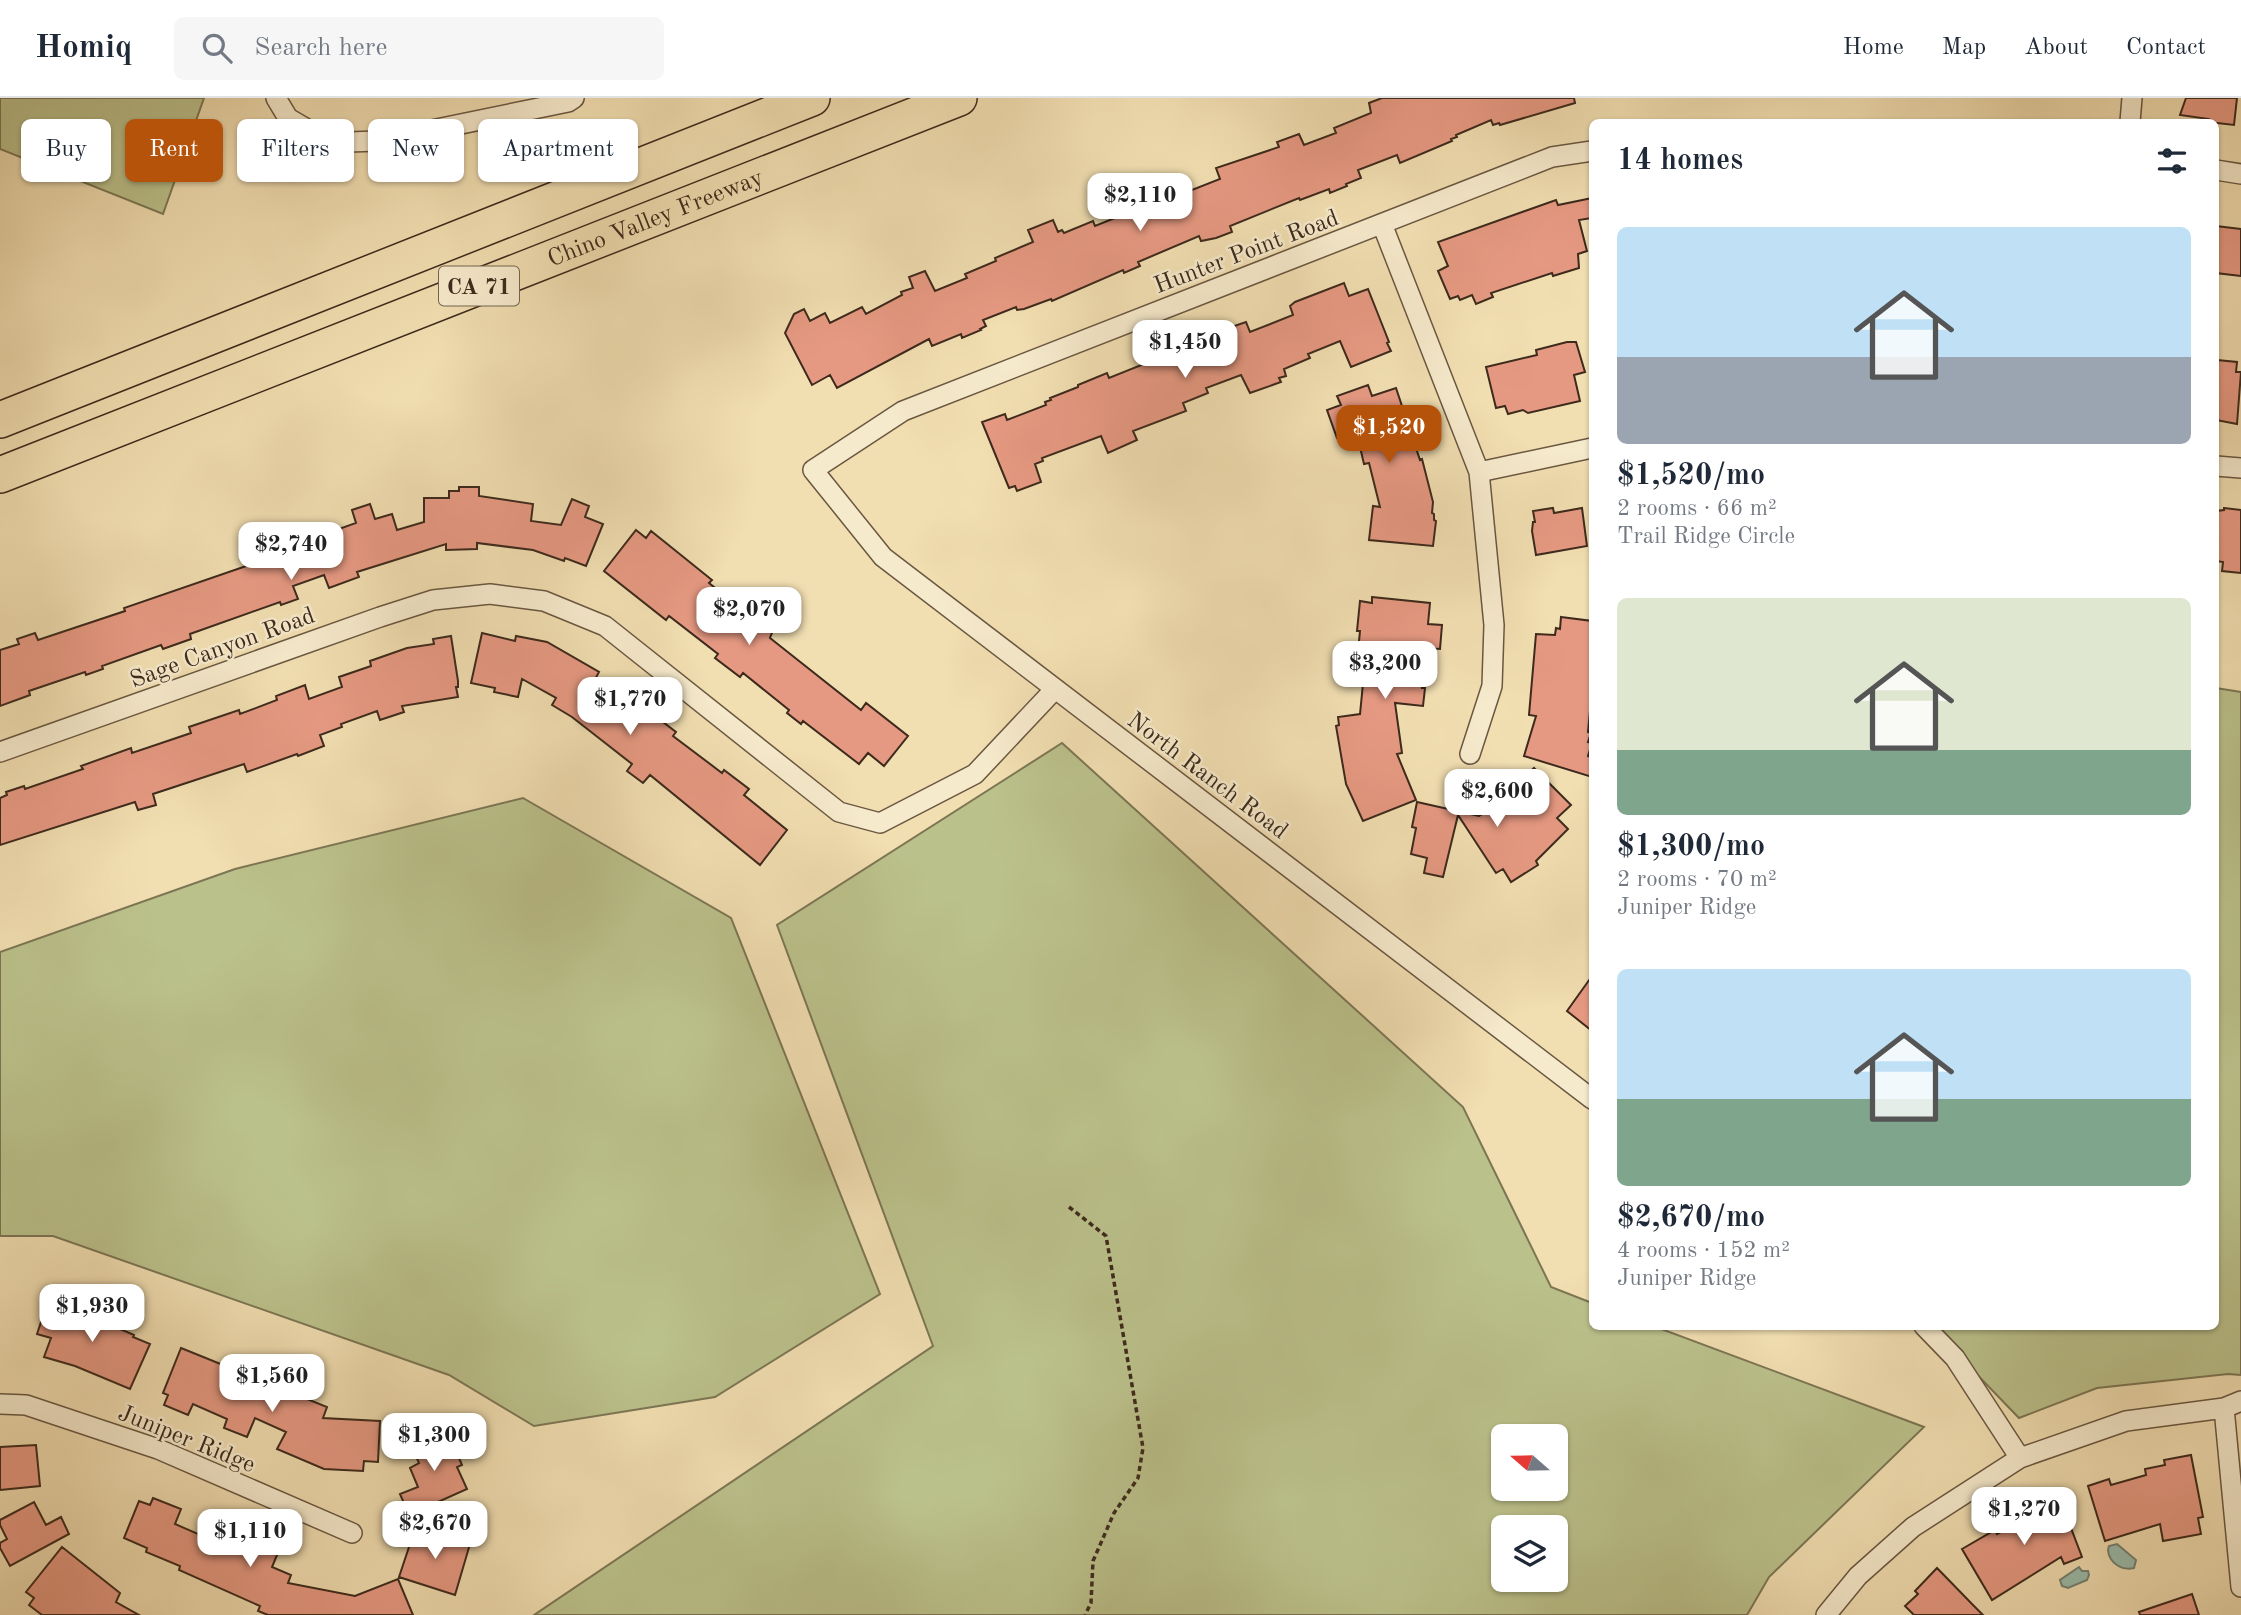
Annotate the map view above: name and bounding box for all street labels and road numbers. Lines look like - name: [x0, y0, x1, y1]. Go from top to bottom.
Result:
- street label: Chino Valley Freeway: [545, 166, 767, 272]
- street label: Hunter Point Road: [1151, 207, 1342, 299]
- road number: CA 71: [439, 266, 519, 306]
- street label: Sage Canyon Road: [127, 604, 318, 693]
- street label: North Ranch Road: [1122, 709, 1292, 845]
- street label: Juniper Ridge: [114, 1401, 258, 1478]

